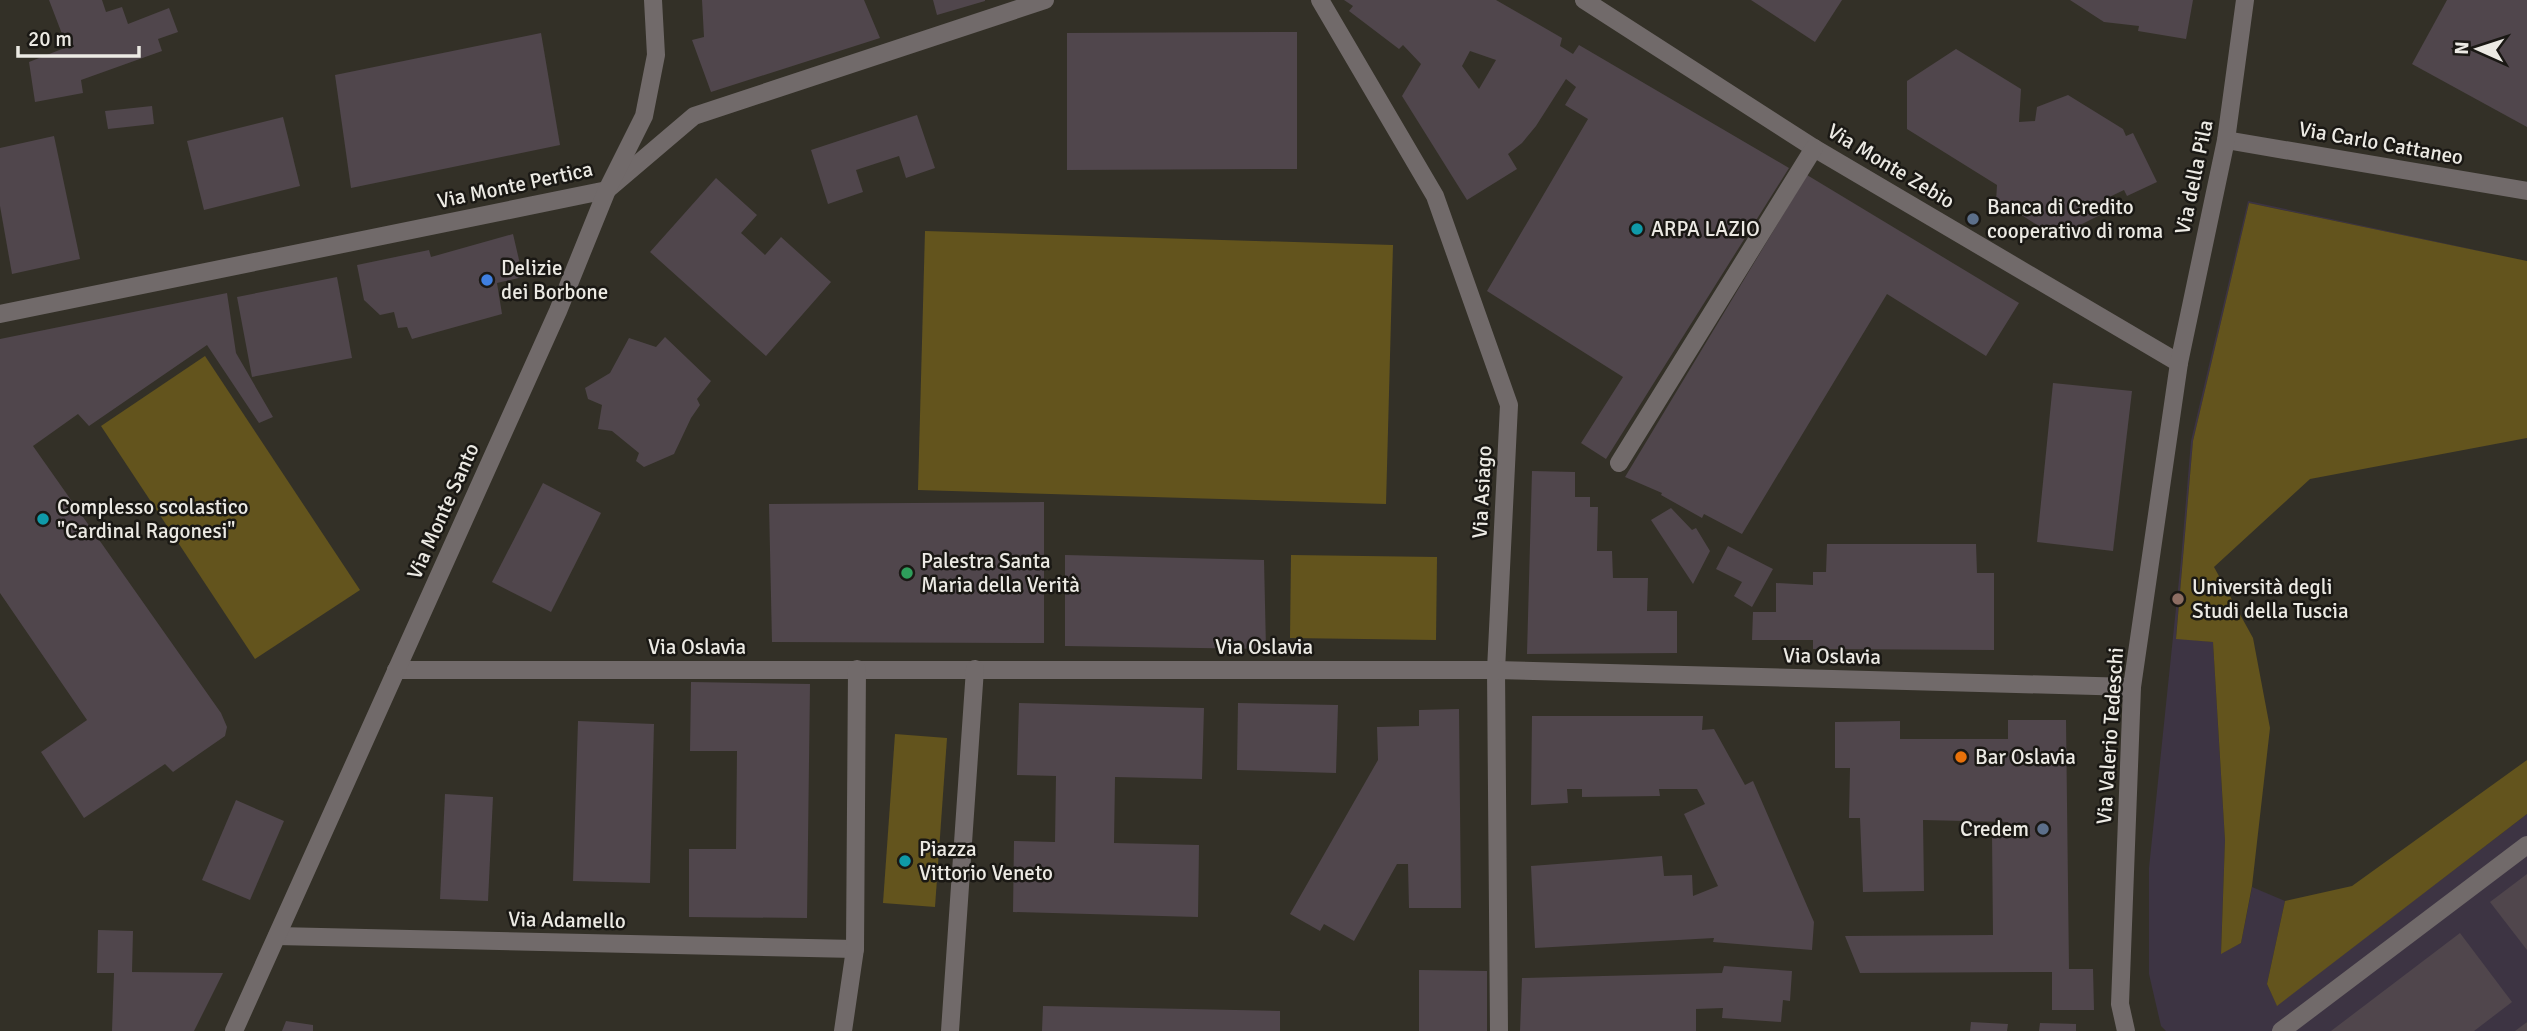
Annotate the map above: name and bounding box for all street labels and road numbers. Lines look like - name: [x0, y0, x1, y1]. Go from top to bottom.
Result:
- street label: Via Carlo Cattaneo: [2297, 116, 2465, 170]
- street label: Via della Pila: [2169, 117, 2219, 237]
- street label: Via Monte Zebio: [1823, 118, 1959, 214]
- street label: Via Monte Pertica: [435, 156, 595, 214]
- street label: Via Monte Santo: [401, 439, 485, 583]
- street label: Via Asiago: [1467, 445, 1497, 539]
- street label: Via Oslavia: [648, 634, 746, 660]
- street label: Via Oslavia: [1215, 634, 1313, 660]
- street label: Via Oslavia: [1783, 642, 1881, 670]
- street label: Via Valerio Tedeschi: [2091, 646, 2129, 826]
- street label: Via Adamello: [508, 906, 626, 934]

